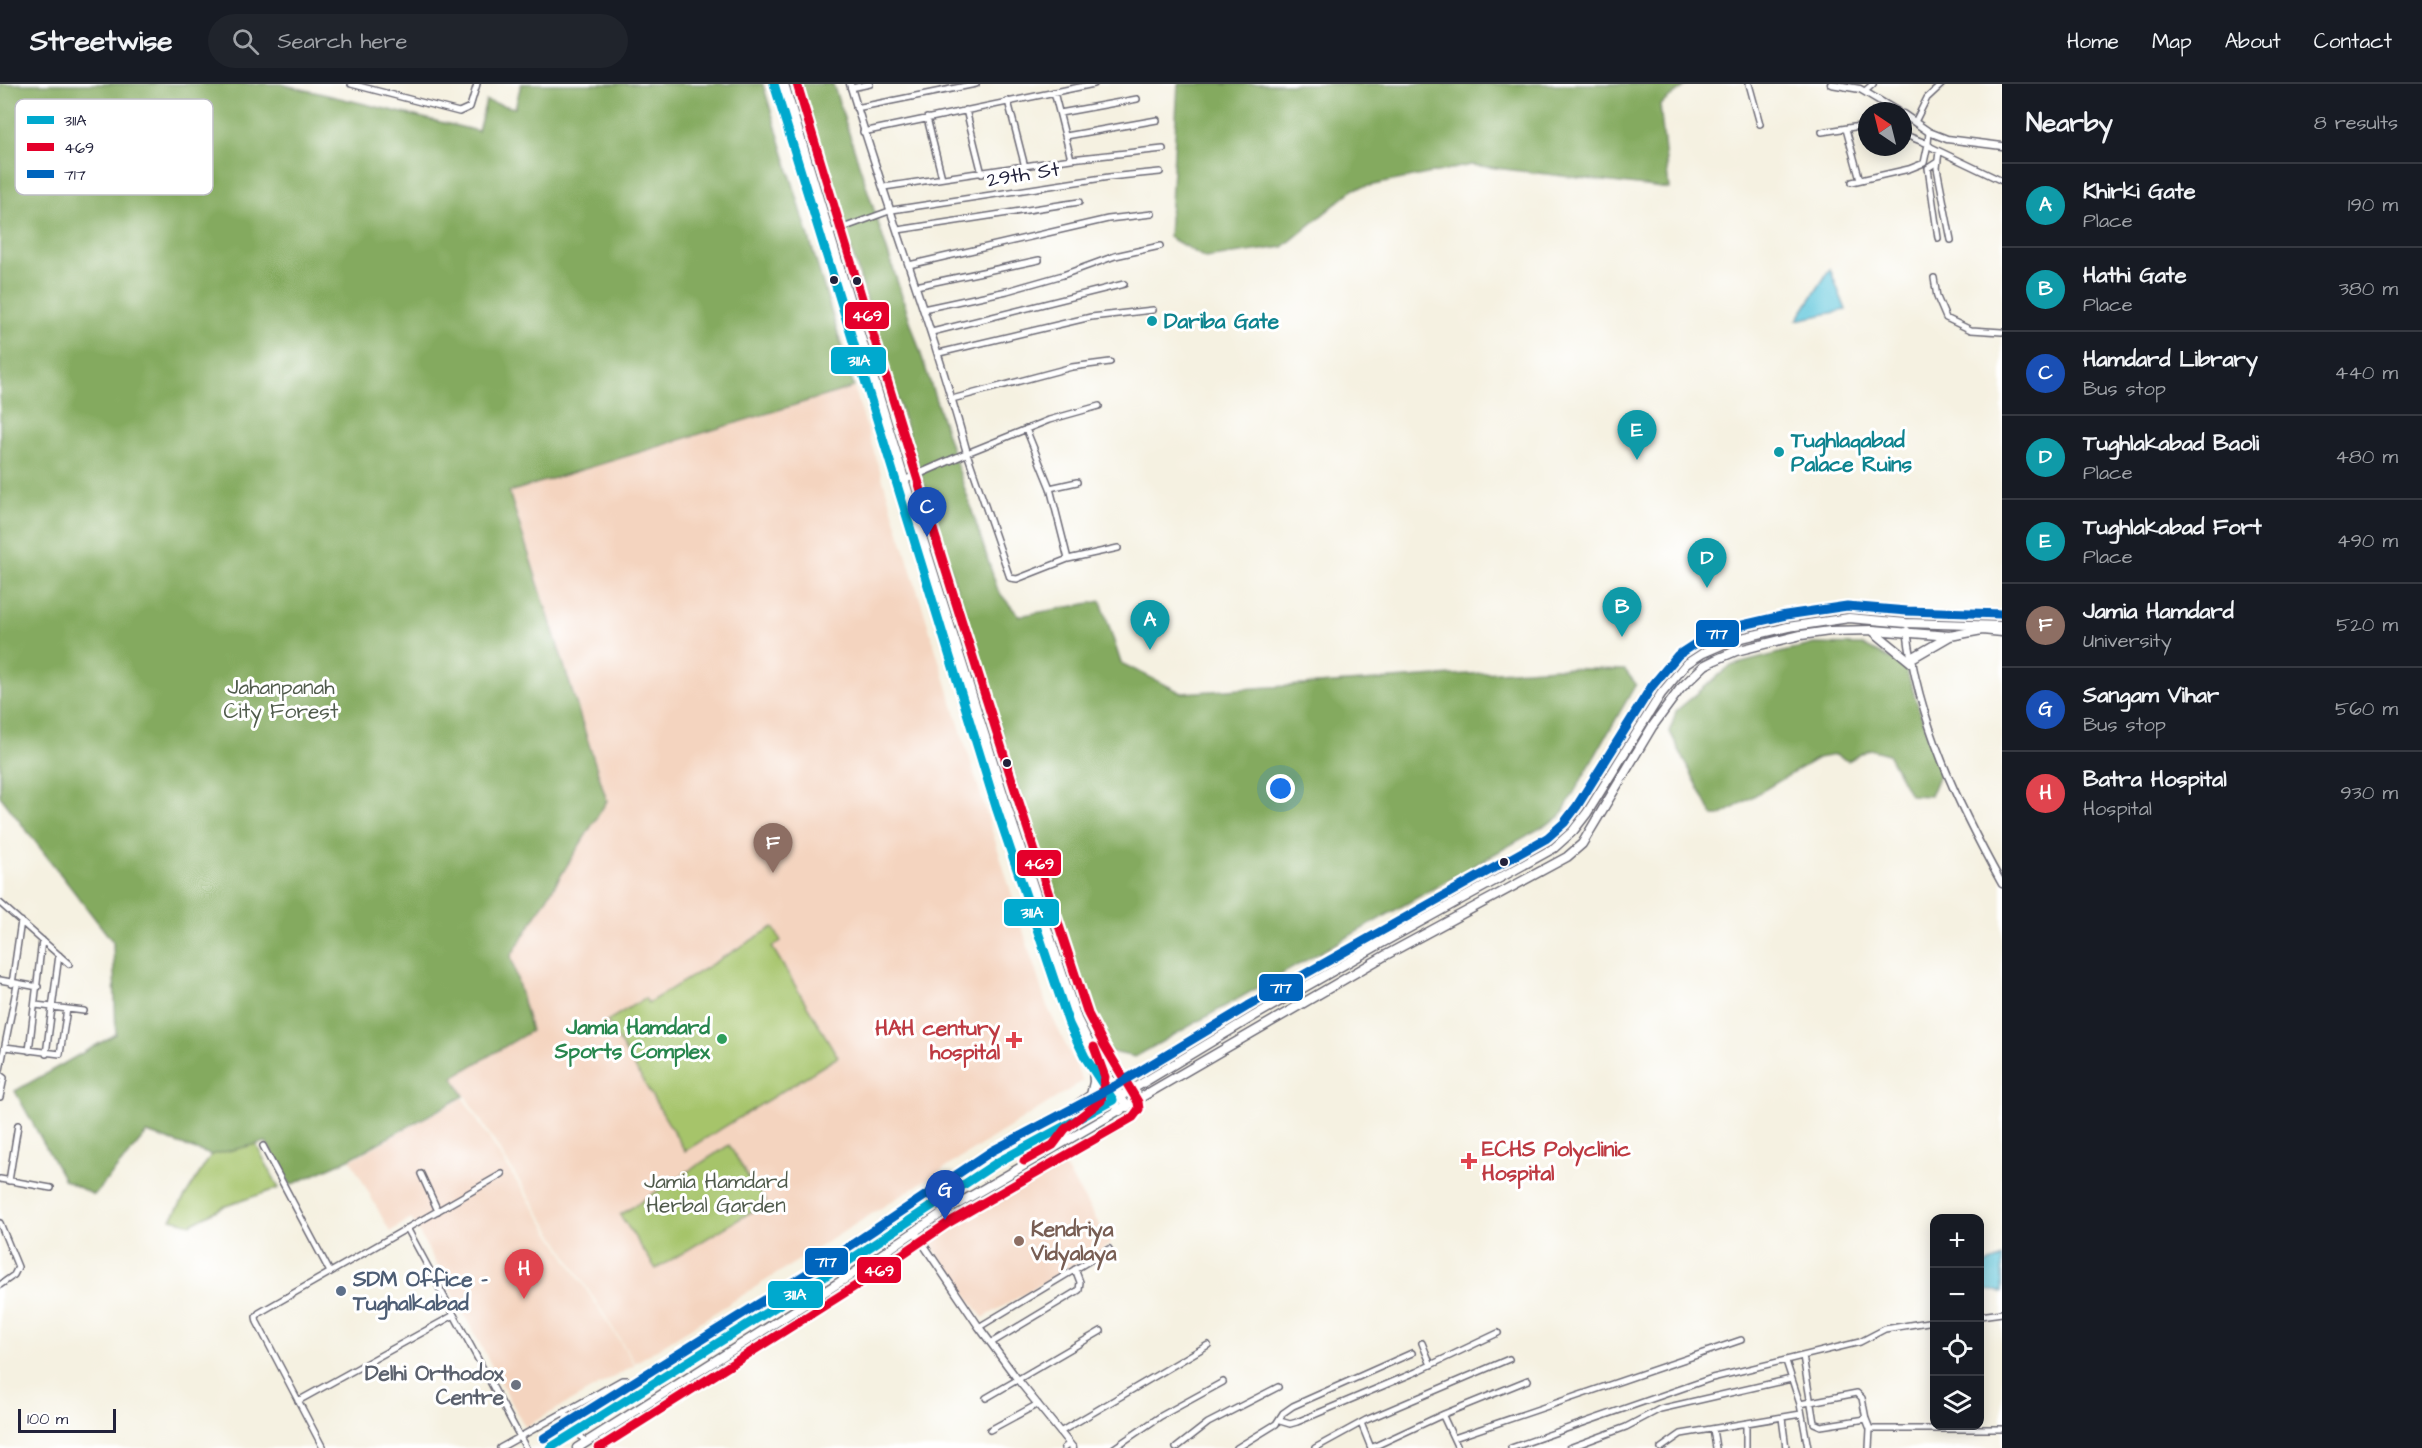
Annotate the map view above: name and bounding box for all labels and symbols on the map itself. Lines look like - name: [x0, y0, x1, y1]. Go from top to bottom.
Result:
- legend: [15, 99, 213, 195]
- north arrow: [1858, 102, 1912, 156]
- text: 311A: [64, 110, 86, 132]
- text: 469: [64, 137, 94, 159]
- street label: 29th St: [985, 154, 1062, 195]
- text: 717: [64, 164, 86, 186]
- unlabelled marker: [828, 274, 840, 286]
- unlabelled marker: [851, 275, 863, 287]
- line badge: 469: [844, 301, 890, 330]
- text: 469: [852, 305, 882, 327]
- place label: Dariba Gate: [1164, 307, 1280, 336]
- marker: Dariba Gate: [1145, 314, 1159, 328]
- line badge: 311A: [830, 346, 887, 375]
- text: 311A: [847, 350, 871, 372]
- pin: E: [1618, 410, 1656, 460]
- place label: Tughlaqabad Palace Ruins: [1790, 426, 1912, 479]
- marker: Tughlaqabad Palace Ruins: [1772, 445, 1786, 459]
- pin: C: [908, 488, 946, 537]
- pin: D: [1688, 538, 1726, 588]
- pin: B: [1602, 588, 1642, 637]
- pin: A: [1130, 600, 1170, 650]
- line badge: 717: [1695, 619, 1740, 648]
- text: 717: [1705, 623, 1728, 645]
- park label: Jahanpanah City Forest: [224, 673, 339, 728]
- unlabelled marker: [1001, 757, 1013, 769]
- your location: [1266, 774, 1295, 803]
- pin: F: [754, 824, 792, 873]
- line badge: 469: [1016, 849, 1062, 877]
- text: 469: [1024, 853, 1054, 875]
- unlabelled marker: [1498, 856, 1510, 868]
- line badge: 311A: [1003, 898, 1060, 927]
- text: 311A: [1020, 902, 1044, 924]
- line badge: 717: [1258, 973, 1304, 1002]
- text: 717: [1269, 977, 1292, 999]
- place label: Jamia Hamdard Sports Complex: [554, 1013, 711, 1067]
- place label: HAH century hospital: [875, 1014, 1001, 1068]
- marker: HAH century hospital: [1005, 1031, 1023, 1049]
- marker: Jamia Hamdard Sports Complex: [715, 1032, 729, 1046]
- place label: ECHS Polyclinic Hospital: [1482, 1135, 1631, 1189]
- marker: ECHS Polyclinic Hospital: [1460, 1152, 1478, 1170]
- park label: Jamia Hamdard Herbal Garden: [644, 1167, 788, 1220]
- pin: G: [926, 1170, 964, 1220]
- place label: Kendriya Vidyalaya: [1030, 1215, 1117, 1271]
- marker: Kendriya Vidyalaya: [1012, 1234, 1026, 1248]
- line badge: 717: [804, 1247, 849, 1276]
- pin: H: [504, 1250, 544, 1299]
- text: 717: [814, 1251, 837, 1273]
- line badge: 469: [856, 1256, 902, 1284]
- text: 469: [864, 1260, 894, 1282]
- place label: SDM Office - Tughalkabad: [352, 1265, 488, 1320]
- line badge: 311A: [767, 1280, 824, 1309]
- marker: SDM Office - Tughalkabad: [334, 1284, 348, 1298]
- text: 311A: [783, 1284, 807, 1306]
- place label: Delhi Orthodox Centre: [365, 1359, 505, 1412]
- marker: Delhi Orthodox Centre: [509, 1378, 523, 1392]
- scale bar: [18, 1406, 116, 1434]

